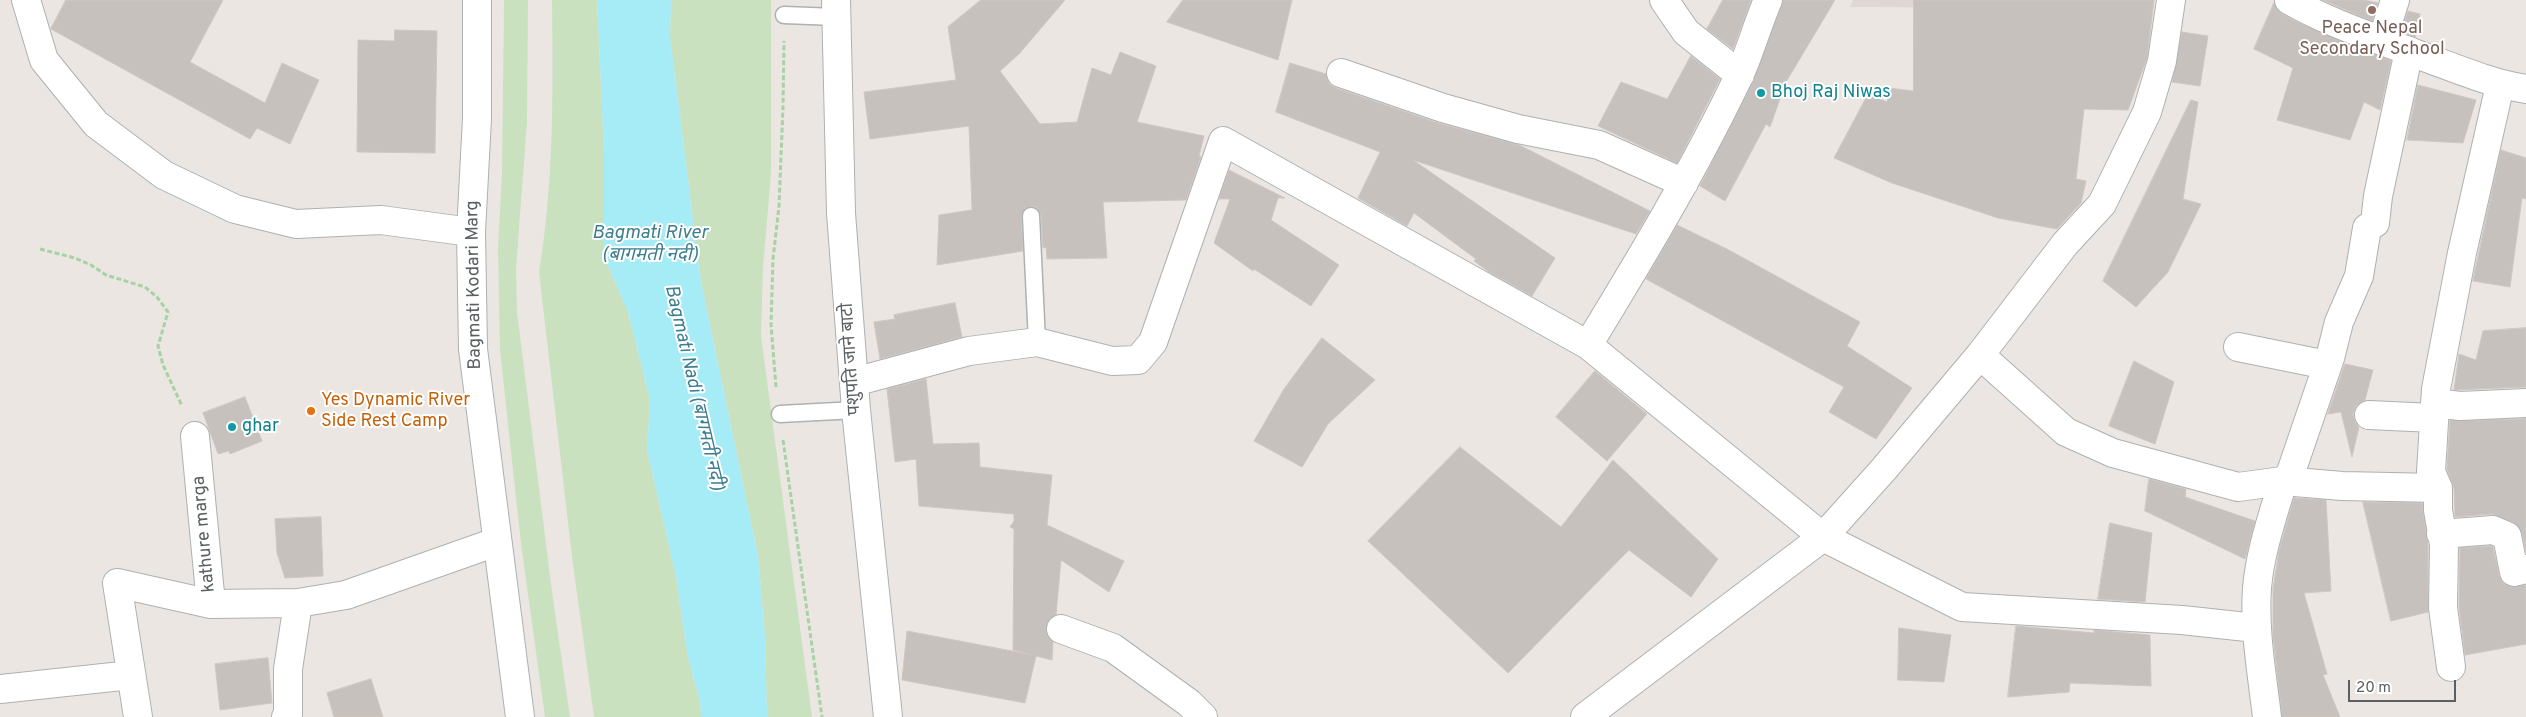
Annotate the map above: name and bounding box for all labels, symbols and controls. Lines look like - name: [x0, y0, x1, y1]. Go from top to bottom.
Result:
- marker: Peace Nepal Secondary School: [2366, 4, 2378, 16]
- place label: Peace Nepal Secondary School: [2299, 18, 2445, 60]
- place label: Bhoj Raj Niwas: [1771, 82, 1891, 104]
- marker: Bhoj Raj Niwas: [1755, 87, 1767, 99]
- street label: Bagmati Kodari Marg: [463, 200, 487, 370]
- water label: Bagmati River (बागमती नदी): [592, 223, 708, 267]
- water label: Bagmati Nadi (बागमती नदी): [658, 283, 728, 493]
- street label: पशुपति जाने बाटो: [837, 302, 867, 416]
- place label: Yes Dynamic River Side Rest Camp: [321, 390, 470, 432]
- marker: Yes Dynamic River Side Rest Camp: [305, 405, 317, 417]
- place label: ghar: [242, 416, 279, 438]
- marker: ghar: [226, 421, 238, 433]
- street label: kathure marga: [189, 475, 221, 593]
- scale bar: [2351, 670, 2458, 702]
- text: 20 m: [2356, 679, 2391, 698]

